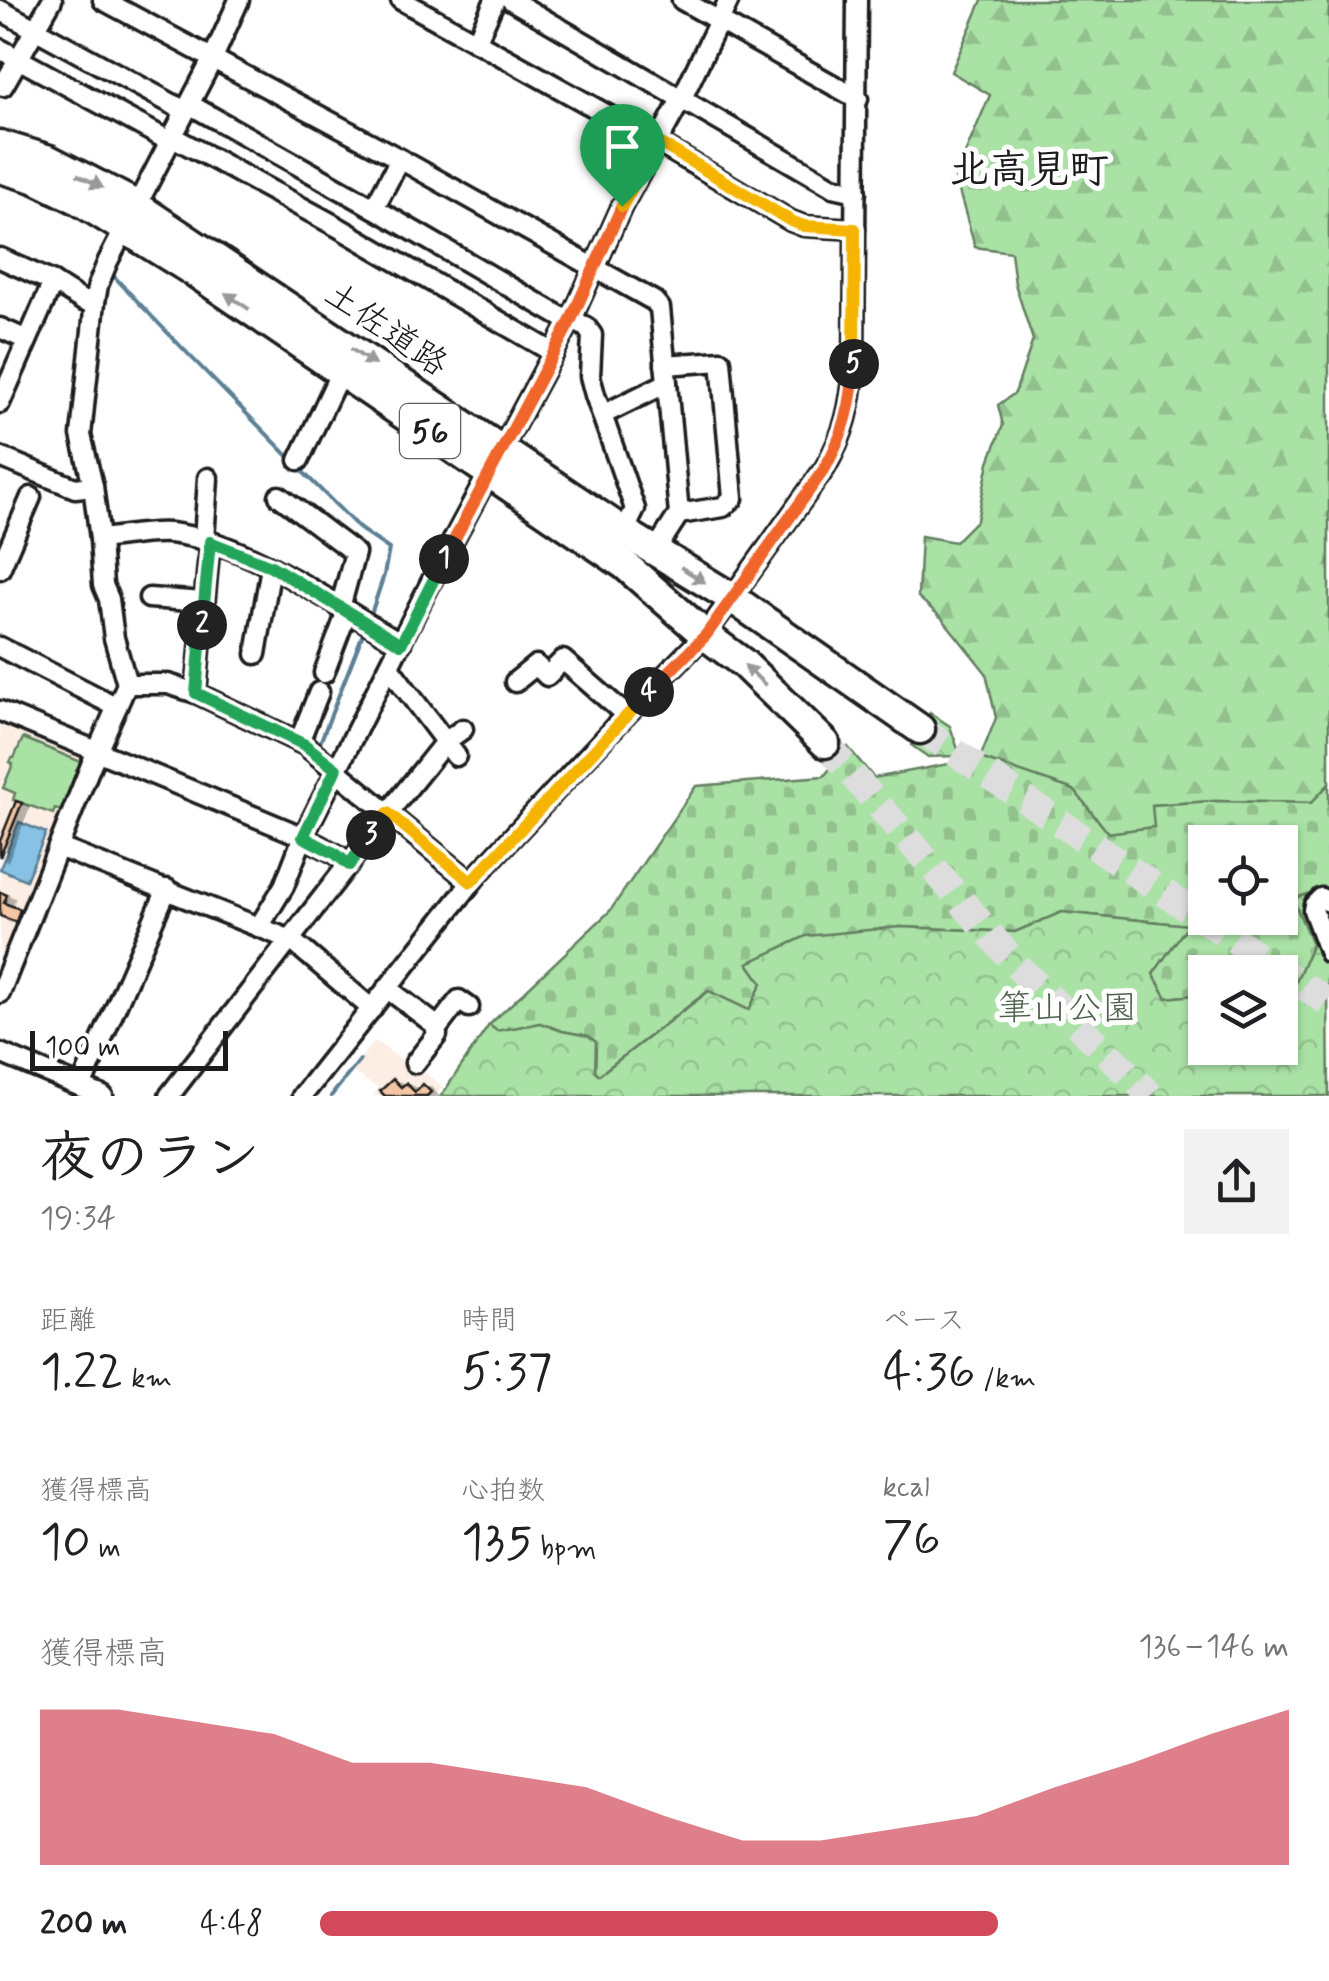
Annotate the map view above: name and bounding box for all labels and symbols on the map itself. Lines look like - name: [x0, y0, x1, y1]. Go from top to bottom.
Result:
- pin: [580, 104, 665, 207]
- district label: 北高見町: [949, 145, 1109, 197]
- one-way arrow: [76, 172, 105, 189]
- street label: 土佐道路: [315, 271, 457, 388]
- one-way arrow: [224, 292, 251, 311]
- pin: 5: [829, 339, 879, 389]
- one-way arrow: [350, 347, 377, 366]
- road number: 56: [400, 404, 460, 458]
- pin: 1: [419, 534, 469, 584]
- one-way arrow: [679, 565, 707, 583]
- pin: 2: [177, 600, 227, 650]
- one-way arrow: [744, 664, 768, 687]
- pin: 4: [624, 667, 674, 717]
- pin: 3: [346, 810, 396, 860]
- park label: 筆山公園: [997, 986, 1137, 1032]
- scale bar: [30, 1026, 228, 1070]

